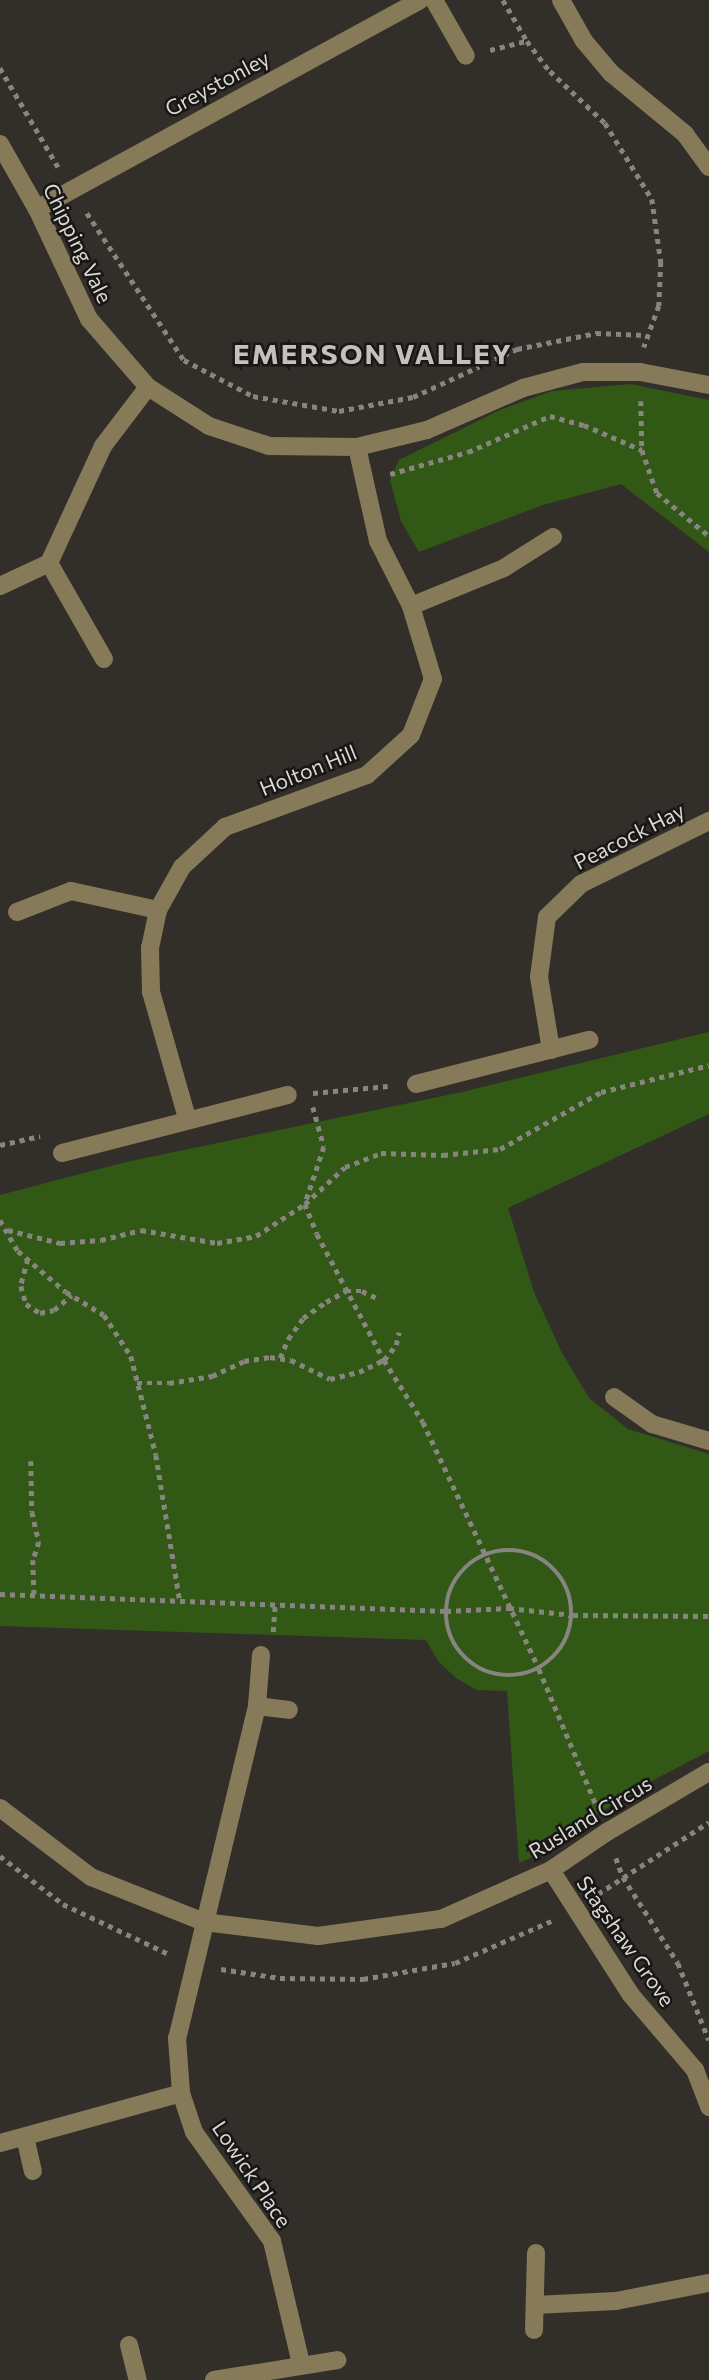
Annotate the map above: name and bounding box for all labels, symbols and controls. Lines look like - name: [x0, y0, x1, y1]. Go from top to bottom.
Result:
- street label: Greystonley: [161, 45, 273, 121]
- street label: Chipping Vale: [38, 179, 118, 307]
- district label: EMERSON VALLEY: [235, 336, 511, 370]
- street label: Holton Hill: [256, 739, 360, 801]
- street label: Peacock Hay: [569, 797, 689, 875]
- street label: Rusland Circus: [524, 1770, 656, 1864]
- street label: Stagshaw Grove: [572, 1871, 680, 2011]
- street label: Lowick Place: [207, 2116, 297, 2232]

